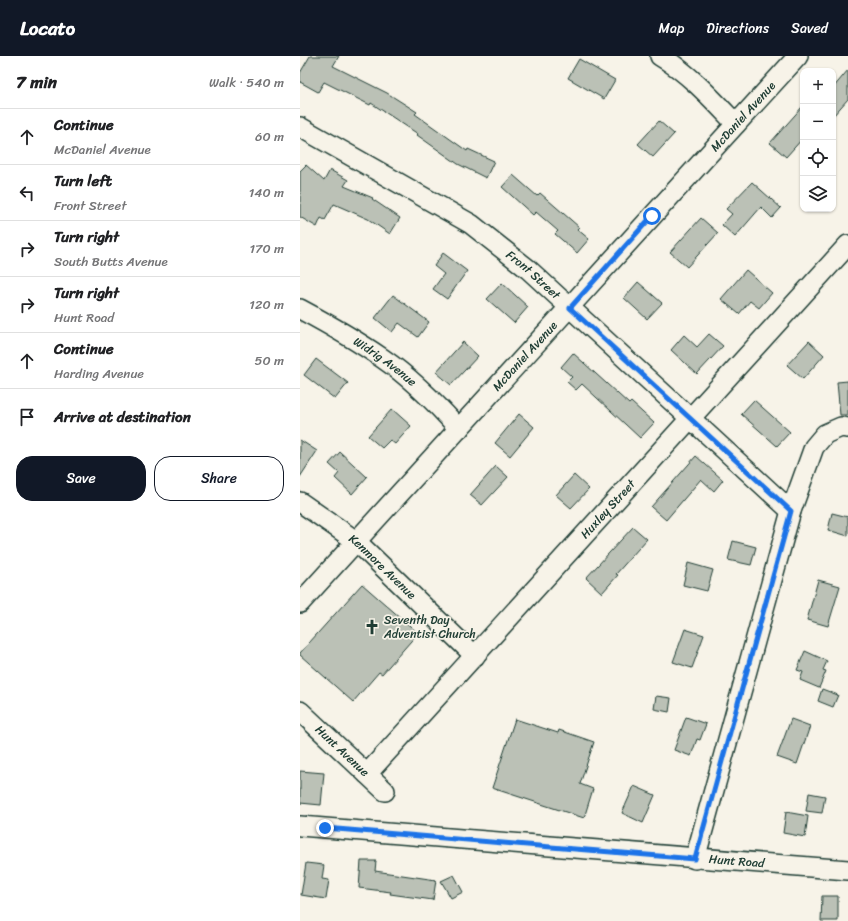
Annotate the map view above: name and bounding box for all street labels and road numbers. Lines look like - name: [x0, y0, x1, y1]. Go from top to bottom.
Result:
- street label: McDaniel Avenue: [705, 76, 781, 157]
- street label: Front Street: [501, 244, 567, 306]
- street label: McDaniel Avenue: [487, 315, 563, 397]
- street label: Widrig Avenue: [349, 331, 422, 392]
- street label: Huxley Street: [575, 473, 642, 544]
- street label: Kenmore Avenue: [344, 528, 422, 605]
- street label: Hunt Avenue: [310, 719, 375, 782]
- street label: Hunt Road: [708, 848, 766, 874]

